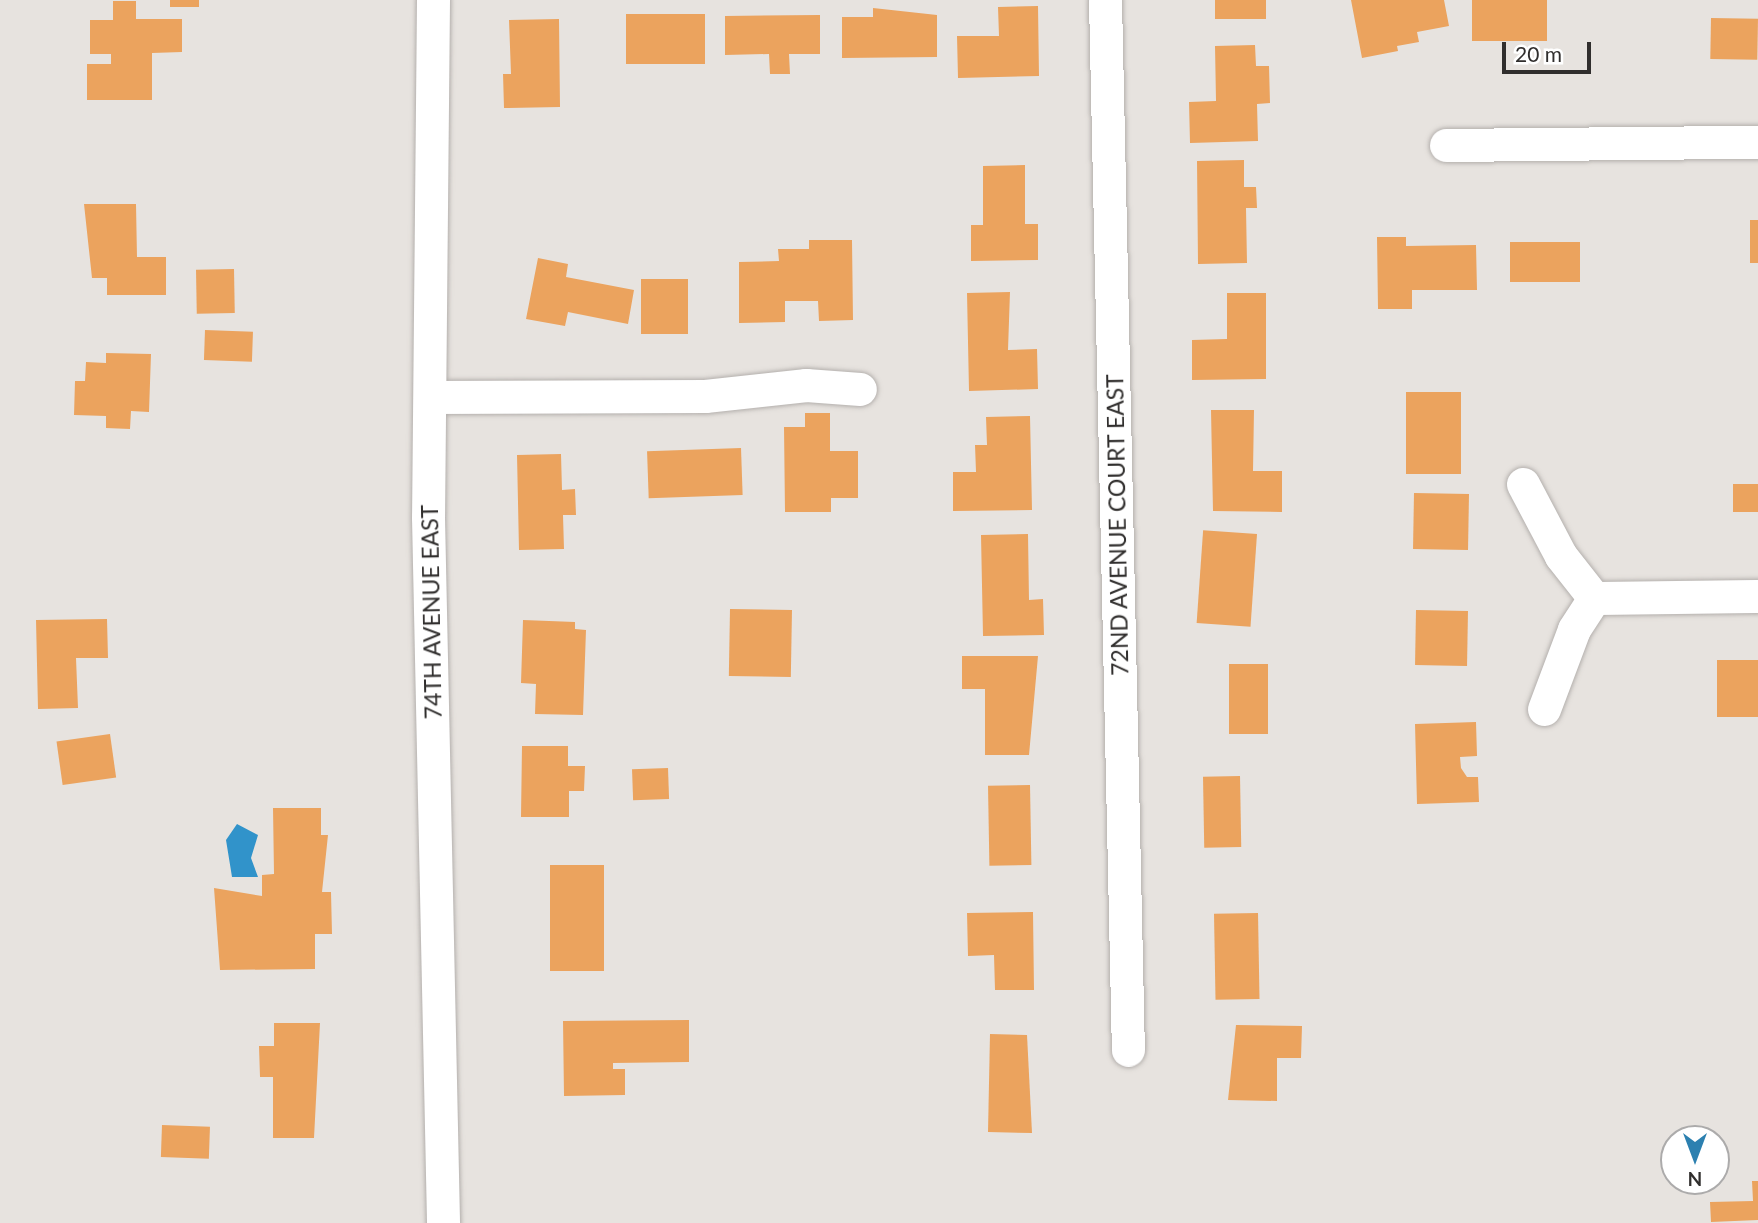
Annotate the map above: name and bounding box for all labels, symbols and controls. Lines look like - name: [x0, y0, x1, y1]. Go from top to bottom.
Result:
- scale bar: [1506, 28, 1595, 72]
- text: 20 m: [1515, 41, 1562, 66]
- street label: 72ND AVENUE COURT EAST: [1101, 373, 1133, 677]
- street label: 74TH AVENUE EAST: [415, 504, 447, 720]
- north arrow: [1660, 1125, 1730, 1195]
- text: N: [1688, 1168, 1702, 1191]

